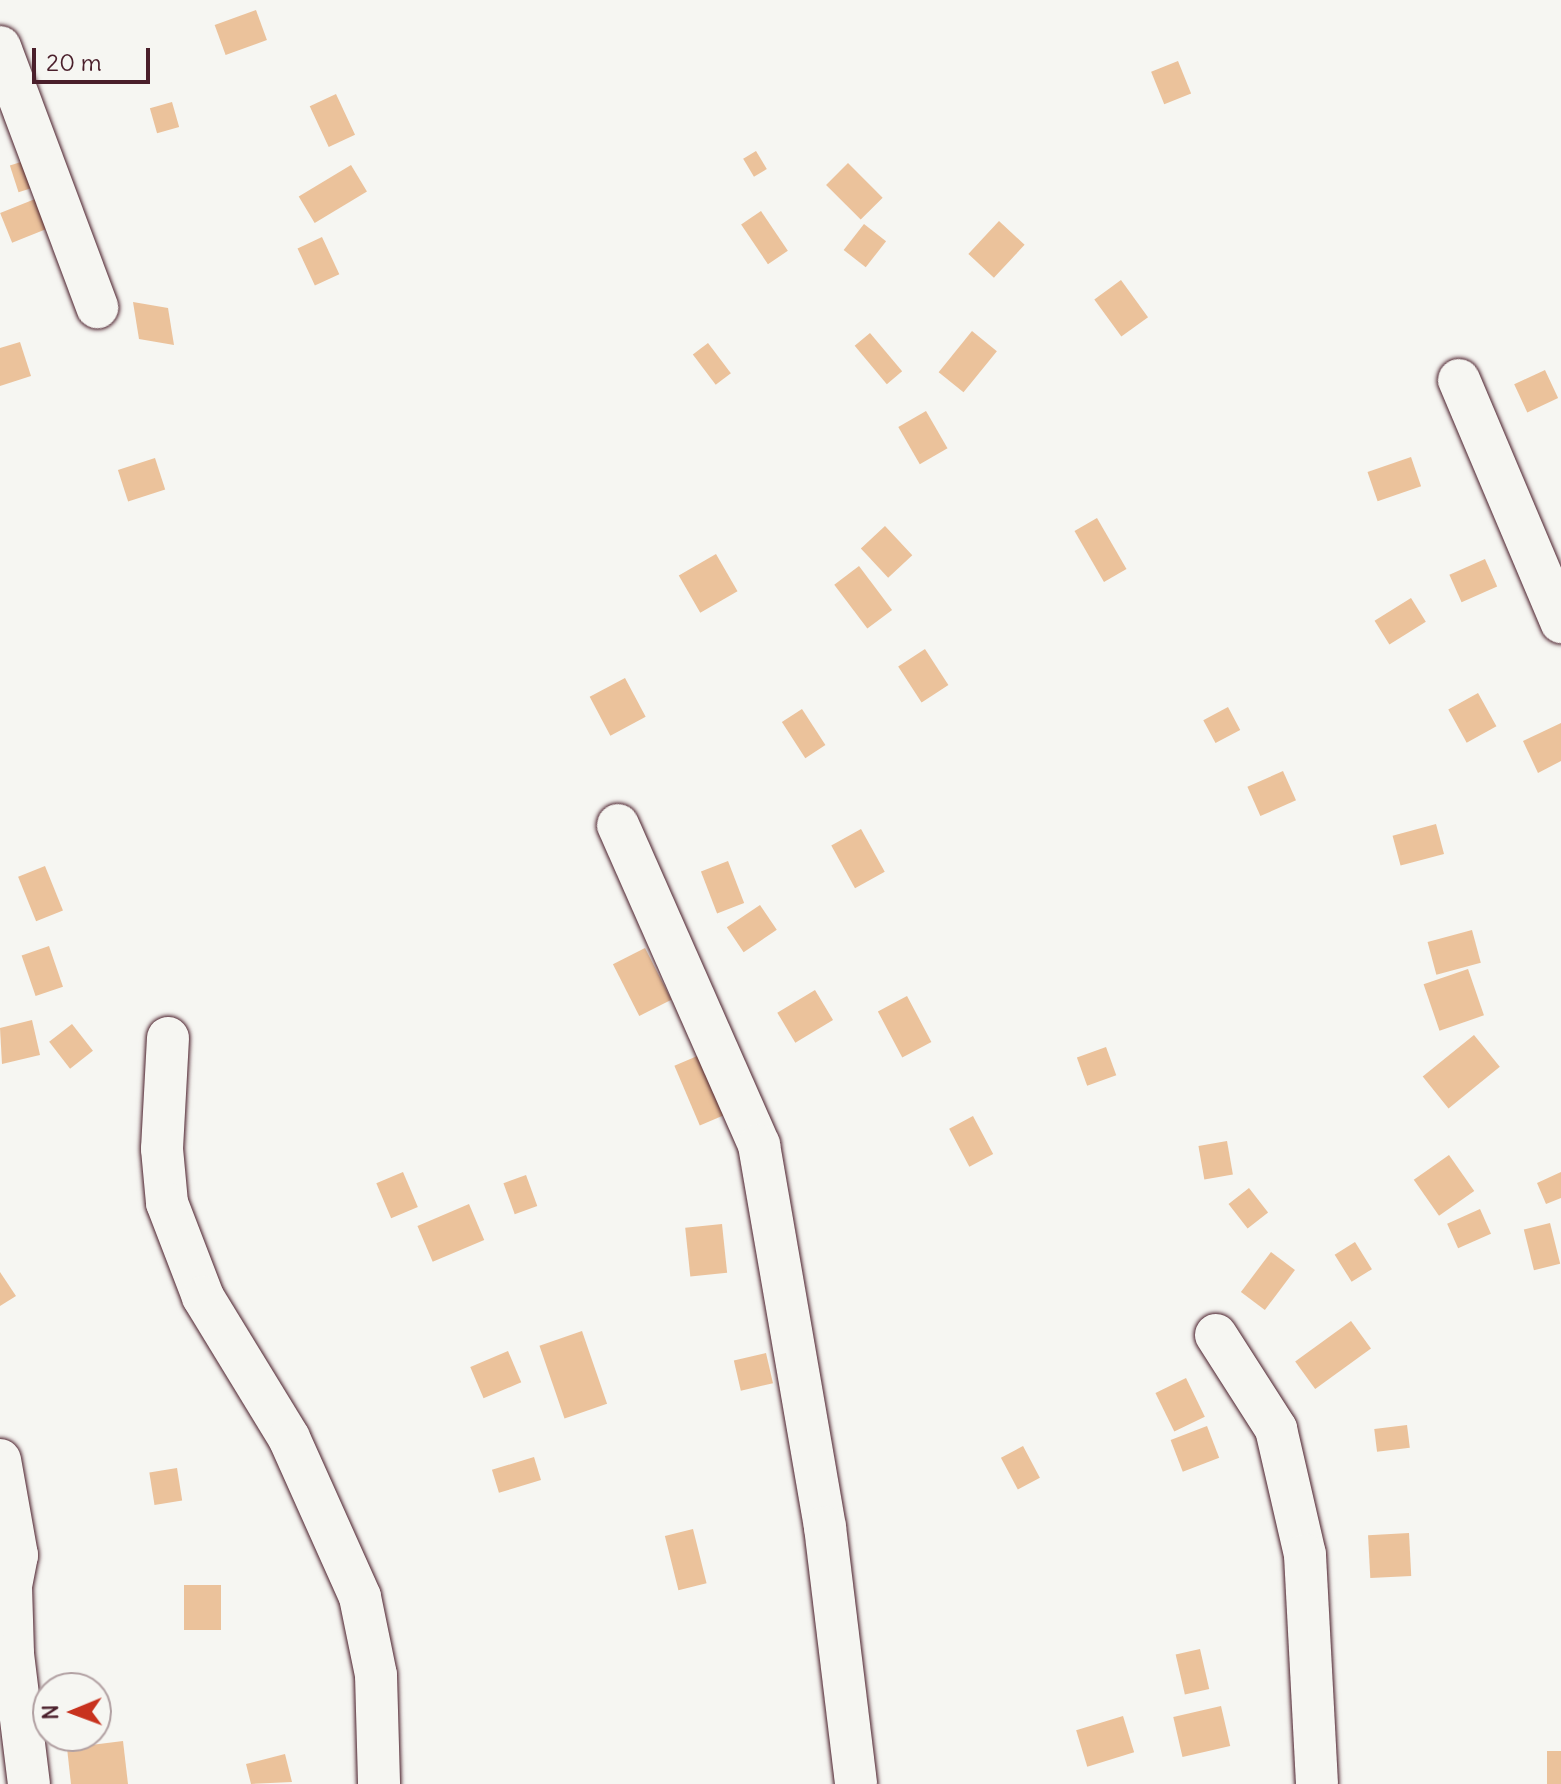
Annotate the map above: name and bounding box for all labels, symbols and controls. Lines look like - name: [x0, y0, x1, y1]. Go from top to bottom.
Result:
- scale bar: [36, 32, 154, 82]
- text: 20 m: [46, 47, 102, 77]
- north arrow: [32, 1672, 112, 1752]
- text: N: [36, 1705, 64, 1720]

